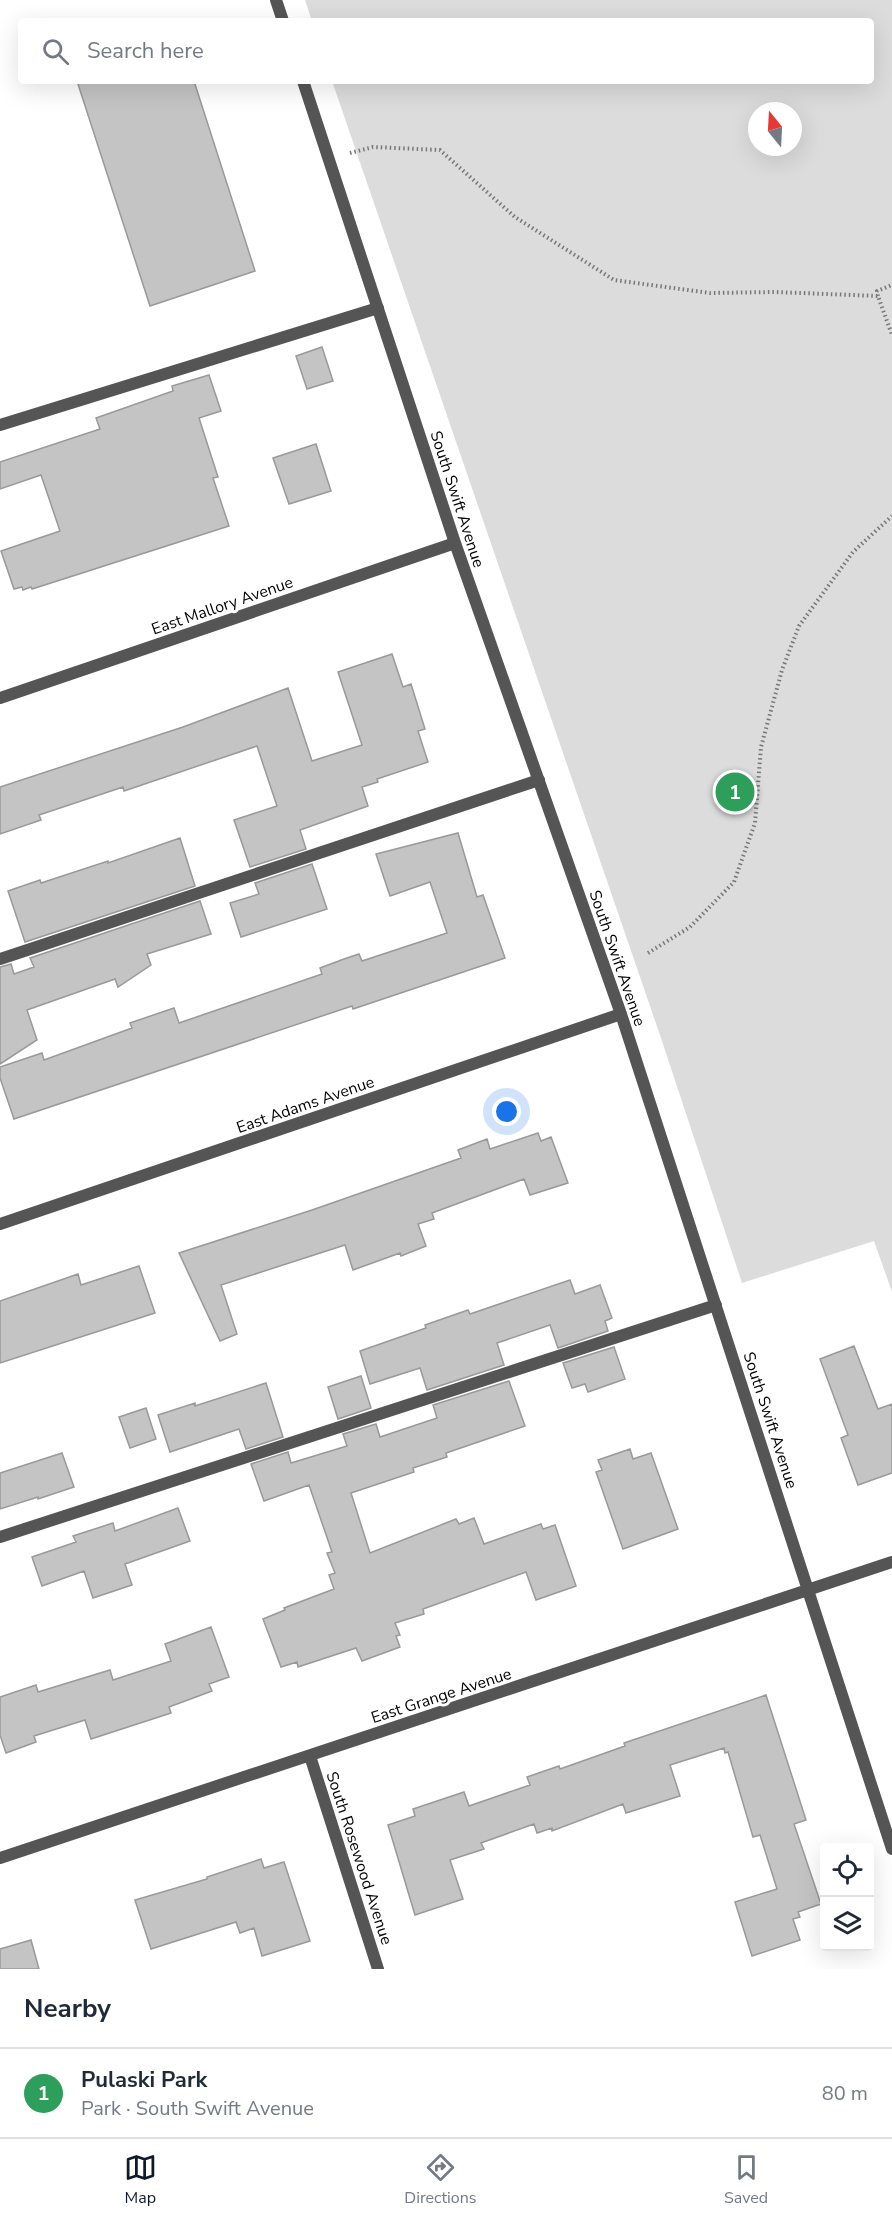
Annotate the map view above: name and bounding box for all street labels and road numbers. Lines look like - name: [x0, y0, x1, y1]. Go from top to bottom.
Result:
- street label: South Swift Avenue: [425, 428, 490, 570]
- street label: East Mallory Avenue: [149, 571, 296, 641]
- street label: South Swift Avenue: [583, 887, 651, 1029]
- street label: East Adams Avenue: [233, 1071, 377, 1139]
- street label: South Swift Avenue: [738, 1349, 803, 1491]
- street label: East Grange Avenue: [368, 1663, 514, 1729]
- street label: South Rosewood Avenue: [321, 1769, 397, 1948]

